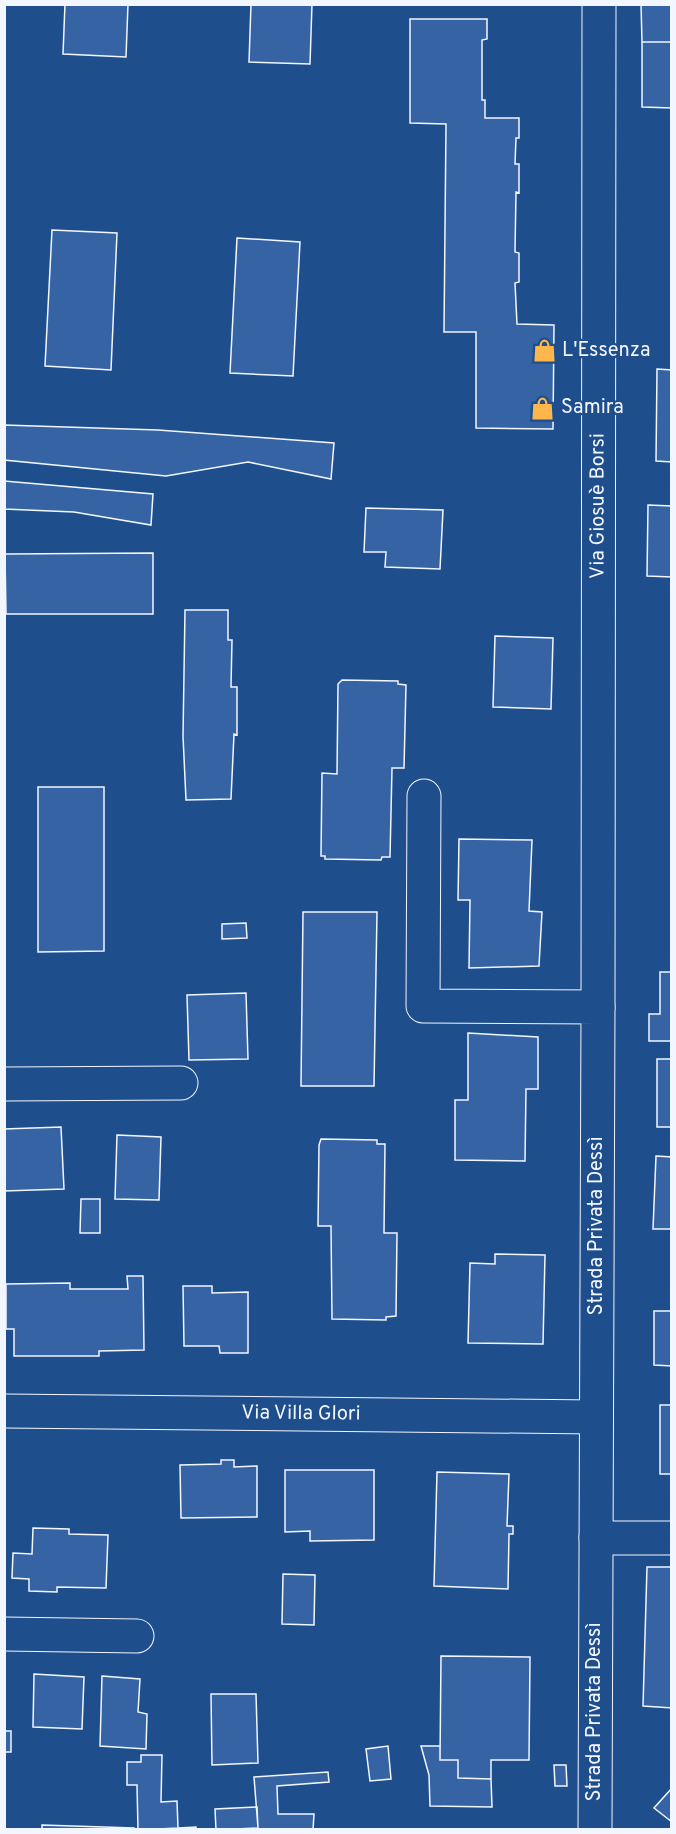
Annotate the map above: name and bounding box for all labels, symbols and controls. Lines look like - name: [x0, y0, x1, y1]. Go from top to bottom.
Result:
- shop icon: L'Essenza: [531, 338, 557, 364]
- place label: L'Essenza: [562, 338, 650, 364]
- shop icon: Samira: [530, 395, 556, 421]
- place label: Samira: [561, 395, 624, 421]
- street label: Via Giosuè Borsi: [585, 433, 612, 579]
- street label: Strada Privata Dessì: [584, 1136, 610, 1316]
- street label: Via Villa Glori: [241, 1400, 361, 1428]
- street label: Strada Privata Dessì: [582, 1622, 608, 1802]

